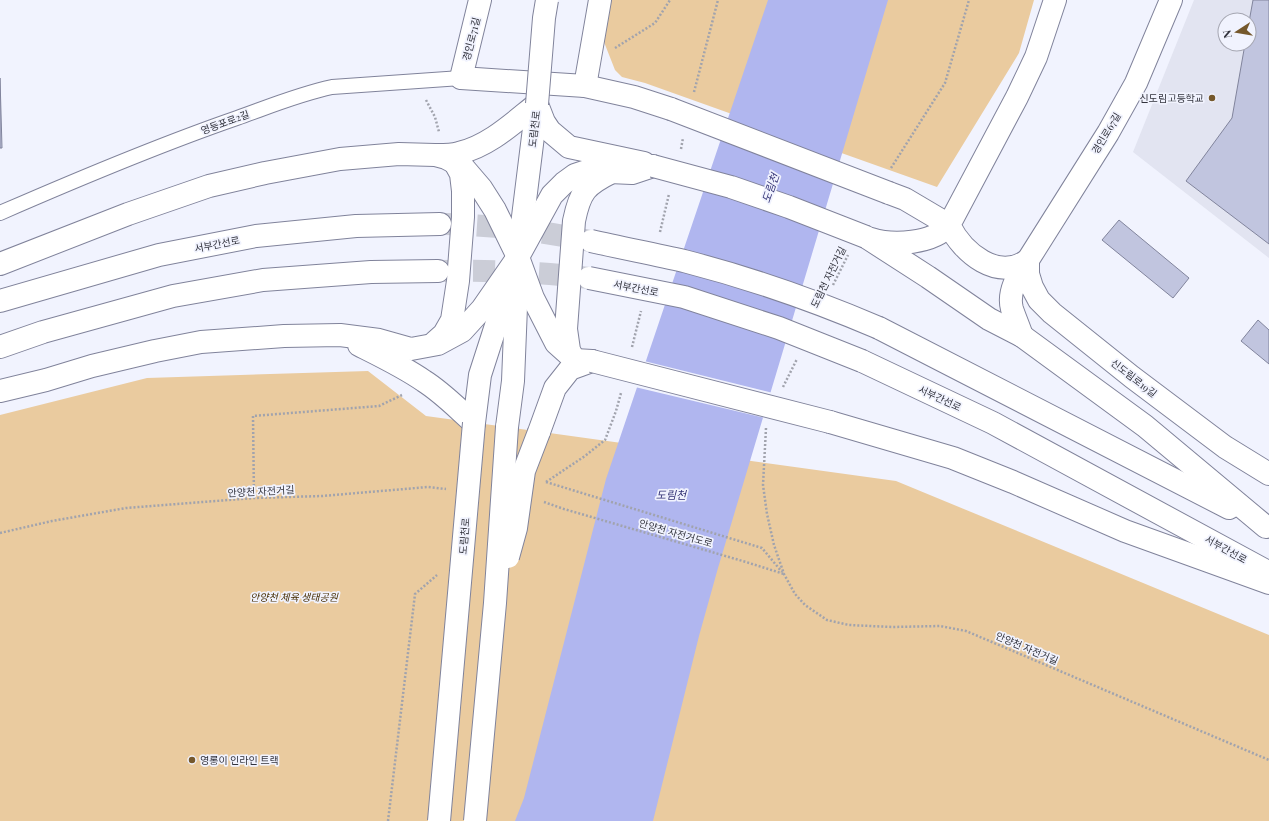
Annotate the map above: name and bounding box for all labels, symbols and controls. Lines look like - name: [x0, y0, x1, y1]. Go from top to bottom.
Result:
- north arrow: [1217, 12, 1257, 52]
- street label: 경인로71길: [459, 16, 483, 62]
- text: N: [1219, 29, 1235, 40]
- place label: 신도림고등학교: [1140, 91, 1204, 105]
- marker: 신도림고등학교: [1207, 93, 1217, 103]
- street label: 영등포로2길: [199, 107, 251, 137]
- street label: 도림천로: [525, 110, 543, 148]
- street label: 경인로67길: [1088, 110, 1124, 156]
- water label: 도림천: [758, 169, 783, 205]
- street label: 서부간선로: [193, 233, 241, 255]
- street label: 도림천 자전거길: [807, 244, 849, 310]
- street label: 서부간선로: [612, 277, 660, 299]
- street label: 신도림로19길: [1108, 356, 1160, 400]
- street label: 서부간선로: [916, 382, 964, 414]
- street label: 안양천 자전거길: [227, 482, 295, 500]
- water label: 도림천: [656, 487, 688, 502]
- street label: 안양천 자전거도로: [637, 516, 715, 550]
- street label: 도림천로: [455, 517, 473, 555]
- street label: 서부간선로: [1202, 532, 1250, 566]
- park label: 안양천 체육 생태공원: [250, 590, 339, 604]
- street label: 안양천 자전거길: [993, 628, 1061, 668]
- place label: 영롱이 인라인 트랙: [200, 753, 279, 767]
- marker: 영롱이 인라인 트랙: [187, 755, 197, 765]

